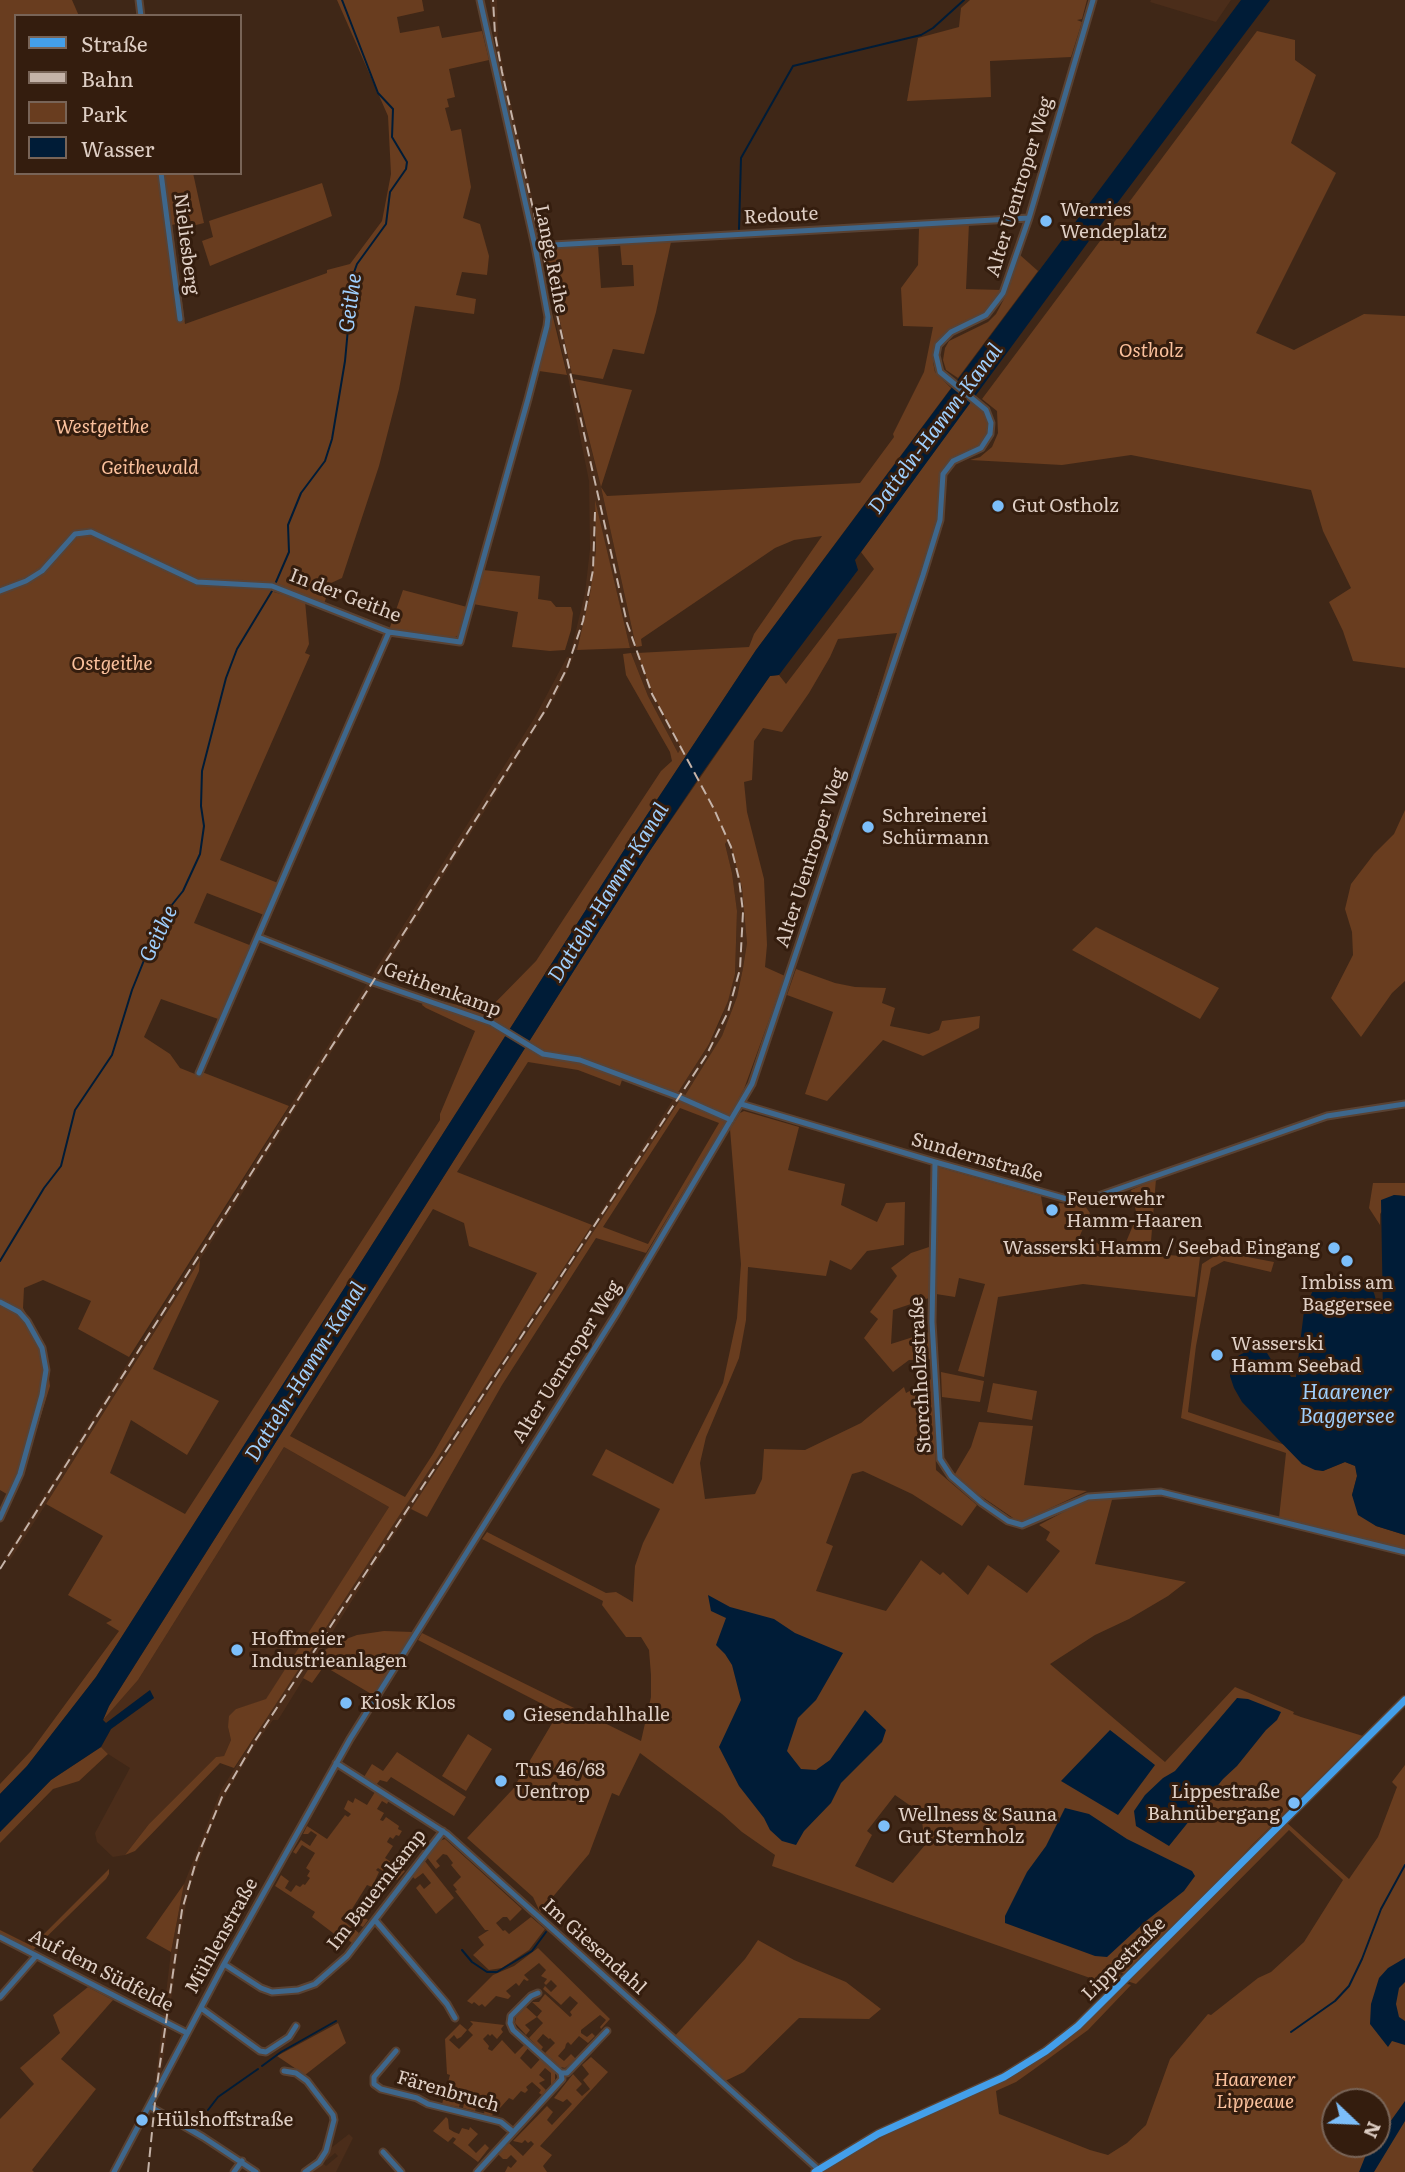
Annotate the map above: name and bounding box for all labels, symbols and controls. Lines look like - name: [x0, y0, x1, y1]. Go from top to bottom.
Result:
- legend: [14, 14, 242, 175]
- text: Straße: [81, 27, 148, 58]
- text: Bahn: [81, 62, 134, 93]
- street label: Alter Uentroper Weg: [982, 94, 1058, 280]
- text: Park: [81, 97, 127, 128]
- text: Wasser: [81, 132, 154, 163]
- street label: Nieliesberg: [168, 192, 204, 296]
- place label: Werries Wendeplatz: [1060, 199, 1167, 243]
- street label: Lange Reihe: [529, 203, 573, 315]
- street label: Redoute: [743, 203, 819, 229]
- marker: Werries Wendeplatz: [1038, 213, 1054, 229]
- water label: Geithe: [334, 272, 368, 334]
- water label: Datteln-Hamm-Kanal: [864, 339, 1008, 519]
- park label: Ostholz: [1119, 340, 1183, 362]
- park label: Westgeithe: [55, 416, 149, 438]
- park label: Geithewald: [101, 457, 199, 479]
- place label: Gut Ostholz: [1012, 495, 1119, 517]
- marker: Gut Ostholz: [990, 498, 1006, 514]
- street label: In der Geithe: [286, 564, 404, 628]
- park label: Ostgeithe: [71, 653, 153, 675]
- street label: Alter Uentroper Weg: [771, 765, 851, 951]
- water label: Datteln-Hamm-Kanal: [543, 799, 675, 987]
- place label: Schreinerei Schürmann: [882, 805, 989, 849]
- marker: Schreinerei Schürmann: [860, 819, 876, 835]
- water label: Geithe: [135, 902, 183, 966]
- street label: Geithenkamp: [380, 958, 504, 1022]
- street label: Sundernstraße: [909, 1128, 1045, 1188]
- place label: Feuerwehr Hamm-Haaren: [1066, 1188, 1203, 1232]
- marker: Feuerwehr Hamm-Haaren: [1044, 1202, 1060, 1218]
- place label: Wasserski Hamm / Seebad Eingang: [1003, 1237, 1320, 1259]
- marker: Wasserski Hamm / Seebad Eingang: [1326, 1240, 1342, 1256]
- marker: Imbiss am Baggersee: [1339, 1253, 1355, 1269]
- place label: Imbiss am Baggersee: [1301, 1272, 1393, 1316]
- street label: Alter Uentroper Weg: [508, 1277, 626, 1447]
- water label: Datteln-Hamm-Kanal: [240, 1278, 372, 1466]
- street label: Storchholzstraße: [906, 1296, 936, 1454]
- place label: Wasserski Hamm Seebad: [1231, 1333, 1361, 1377]
- marker: Wasserski Hamm Seebad: [1209, 1347, 1225, 1363]
- water label: Haarener Baggersee: [1299, 1380, 1395, 1430]
- place label: Hoffmeier Industrieanlagen: [251, 1628, 407, 1672]
- marker: Hoffmeier Industrieanlagen: [229, 1642, 245, 1658]
- place label: Kiosk Klos: [360, 1692, 455, 1714]
- marker: Kiosk Klos: [338, 1695, 354, 1711]
- place label: Giesendahlhalle: [523, 1704, 670, 1726]
- marker: Giesendahlhalle: [501, 1707, 517, 1723]
- place label: TuS 46/68 Uentrop: [515, 1759, 605, 1803]
- marker: TuS 46/68 Uentrop: [493, 1773, 509, 1789]
- place label: Lippestraße Bahnübergang: [1147, 1781, 1280, 1825]
- marker: Lippestraße Bahnübergang: [1286, 1795, 1302, 1811]
- place label: Wellness & Sauna Gut Sternholz: [898, 1804, 1057, 1848]
- marker: Wellness & Sauna Gut Sternholz: [876, 1818, 892, 1834]
- street label: Im Bauernkamp: [323, 1825, 431, 1955]
- street label: Mühlenstraße: [181, 1874, 263, 1998]
- street label: Im Giesendahl: [537, 1894, 651, 2000]
- street label: Lippestraße: [1077, 1912, 1171, 2006]
- street label: Auf dem Südfelde: [25, 1925, 177, 2017]
- street label: Färenbruch: [394, 2066, 502, 2118]
- park label: Haarener Lippeaue: [1214, 2069, 1296, 2113]
- north arrow: [1321, 2088, 1391, 2158]
- place label: Hülshoffstraße: [156, 2109, 293, 2131]
- marker: Hülshoffstraße: [134, 2112, 150, 2128]
- text: N: [1357, 2118, 1389, 2143]

